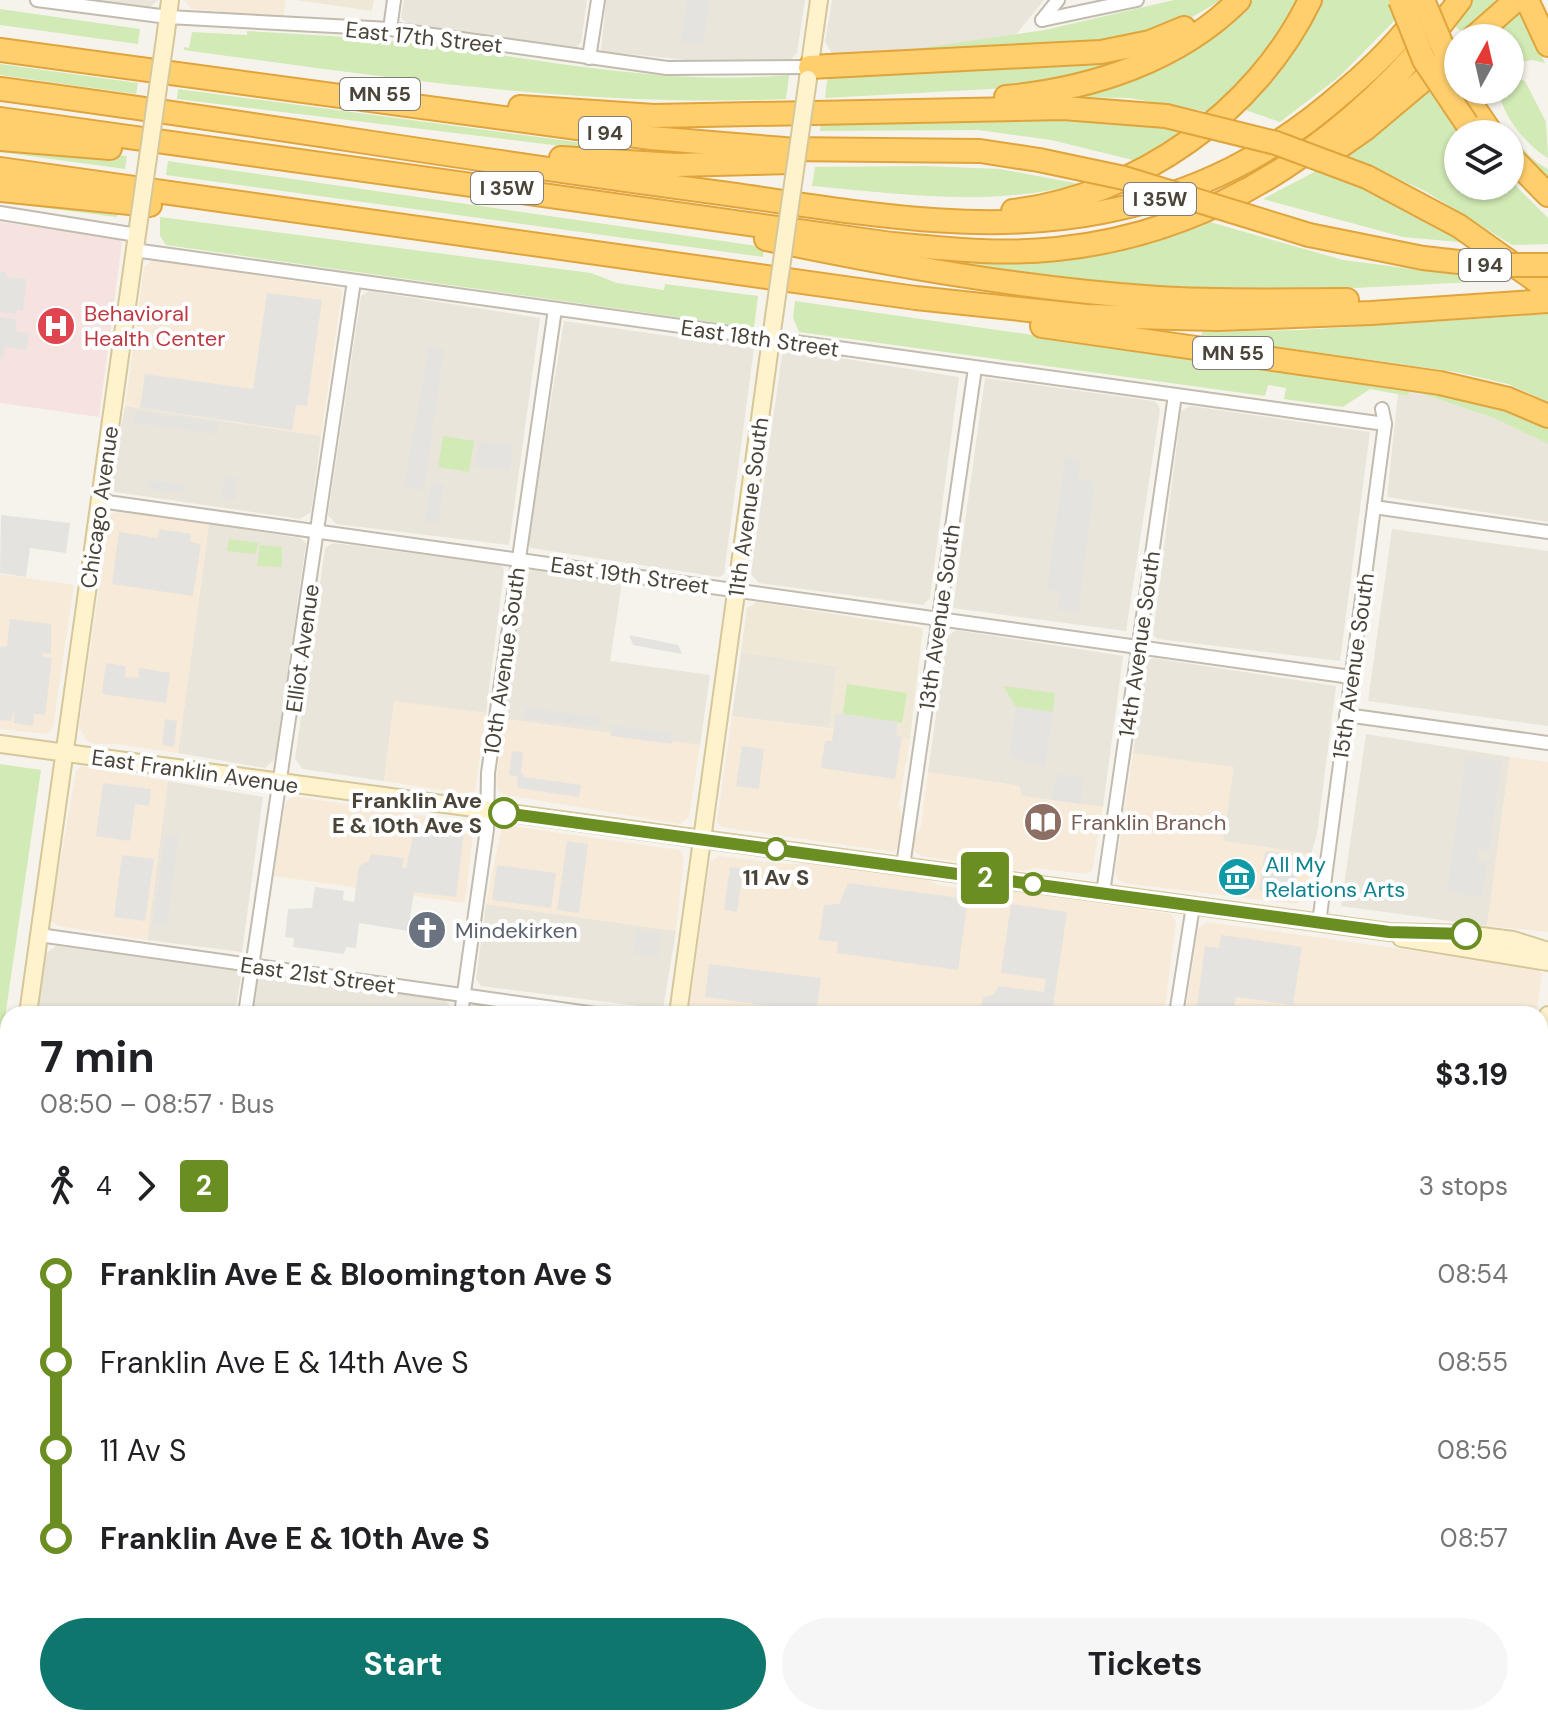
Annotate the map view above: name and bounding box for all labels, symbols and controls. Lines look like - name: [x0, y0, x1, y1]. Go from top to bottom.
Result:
- street label: East 17th Street: [344, 15, 504, 60]
- north arrow: [1444, 24, 1524, 104]
- map controls: [1444, 24, 1524, 200]
- road number: MN 55: [340, 78, 420, 110]
- road number: I 94: [579, 117, 631, 149]
- button: layers: [1444, 120, 1524, 200]
- road number: I 35W: [471, 172, 543, 204]
- road number: I 35W: [1124, 183, 1196, 215]
- road number: I 94: [1459, 249, 1511, 281]
- place label: Behavioral Health Center: [84, 299, 225, 353]
- hospital icon: Behavioral Health Center: [35, 305, 77, 347]
- street label: East 18th Street: [679, 313, 841, 364]
- road number: MN 55: [1193, 337, 1273, 369]
- street label: 11th Avenue South: [722, 415, 775, 599]
- street label: Chicago Avenue: [74, 424, 125, 590]
- street label: 13th Avenue South: [912, 522, 967, 712]
- street label: 14th Avenue South: [1112, 549, 1167, 739]
- street label: East 19th Street: [549, 550, 711, 601]
- street label: 10th Avenue South: [477, 565, 532, 757]
- street label: 15th Avenue South: [1326, 571, 1381, 761]
- street label: Elliot Avenue: [279, 582, 326, 714]
- street label: East Franklin Avenue: [90, 743, 300, 800]
- place label: Franklin Ave E & 10th Ave S: [332, 786, 482, 840]
- marker: Franklin Ave E & 10th Ave S: [489, 798, 519, 828]
- library icon: Franklin Branch: [1022, 801, 1064, 843]
- place label: Franklin Branch: [1071, 808, 1227, 837]
- marker: 11 Av S: [765, 838, 787, 860]
- place label: All My Relations Arts: [1265, 850, 1405, 904]
- line badge: 2: [959, 852, 1011, 904]
- museum icon: All My Relations Arts: [1216, 856, 1258, 898]
- text: 2: [977, 859, 993, 896]
- place label: 11 Av S: [743, 863, 809, 892]
- unlabelled marker: [1022, 873, 1044, 895]
- church icon: Mindekirken: [406, 909, 448, 951]
- place label: Mindekirken: [455, 916, 578, 945]
- unlabelled marker: [1451, 919, 1481, 949]
- street label: East 21st Street: [238, 950, 397, 1001]
- text: 7 min: [40, 1028, 155, 1086]
- text: $3.19: [1435, 1055, 1508, 1094]
- text: 08:50 – 08:57 · Bus: [40, 1087, 274, 1121]
- icon: walk: [40, 1164, 84, 1208]
- icon: forward: [124, 1164, 168, 1208]
- text: 2: [196, 1167, 212, 1204]
- text: 4: [96, 1169, 112, 1203]
- text: 3 stops: [1419, 1169, 1508, 1203]
- text: Franklin Ave E & Bloomington Ave S: [100, 1255, 612, 1294]
- text: 08:54: [1438, 1257, 1508, 1291]
- text: Franklin Ave E & 14th Ave S: [100, 1343, 469, 1382]
- text: 08:55: [1437, 1345, 1508, 1379]
- text: 11 Av S: [100, 1431, 186, 1470]
- text: 08:56: [1437, 1433, 1508, 1467]
- text: Franklin Ave E & 10th Ave S: [100, 1519, 490, 1558]
- text: 08:57: [1440, 1521, 1508, 1555]
- button: Start: [40, 1618, 766, 1710]
- button: Tickets: [782, 1618, 1508, 1710]

